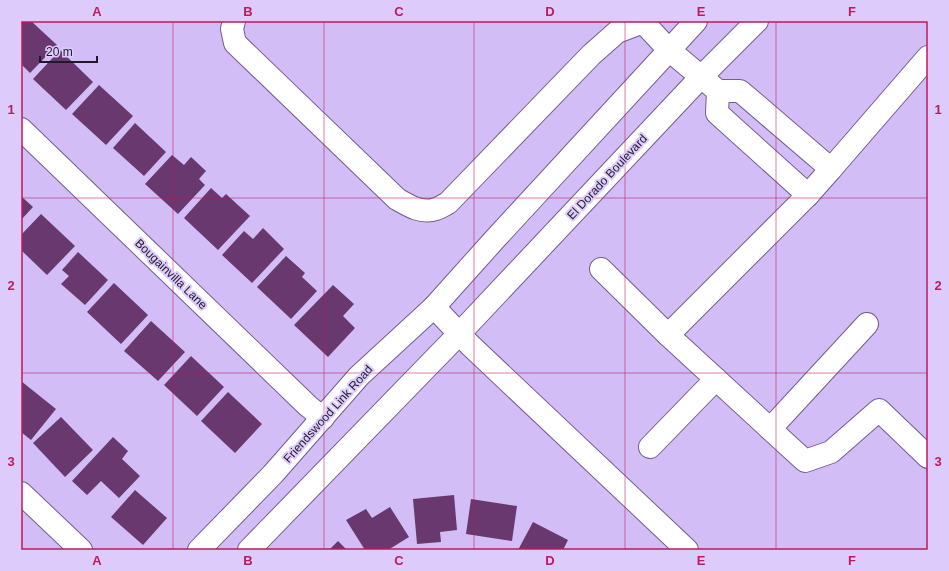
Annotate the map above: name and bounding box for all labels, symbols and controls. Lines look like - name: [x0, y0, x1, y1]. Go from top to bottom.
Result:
- text: A: [92, 4, 102, 19]
- text: B: [243, 4, 253, 19]
- text: C: [394, 4, 404, 19]
- text: D: [545, 4, 555, 19]
- text: E: [697, 4, 706, 19]
- text: F: [848, 4, 856, 19]
- scale bar: [40, 38, 97, 64]
- text: 20 m: [46, 45, 73, 59]
- text: 1: [7, 102, 15, 117]
- text: 1: [934, 102, 942, 117]
- street label: El Dorado Boulevard: [564, 132, 650, 222]
- street label: Bougainvilla Lane: [132, 236, 210, 312]
- text: 2: [7, 278, 15, 293]
- text: 2: [934, 278, 942, 293]
- street label: Friendswood Link Road: [281, 362, 375, 466]
- text: 3: [7, 454, 15, 469]
- text: 3: [934, 454, 942, 469]
- text: A: [92, 553, 102, 568]
- text: B: [243, 553, 253, 568]
- text: C: [394, 553, 404, 568]
- text: D: [545, 553, 555, 568]
- text: E: [697, 553, 706, 568]
- text: F: [848, 553, 856, 568]

